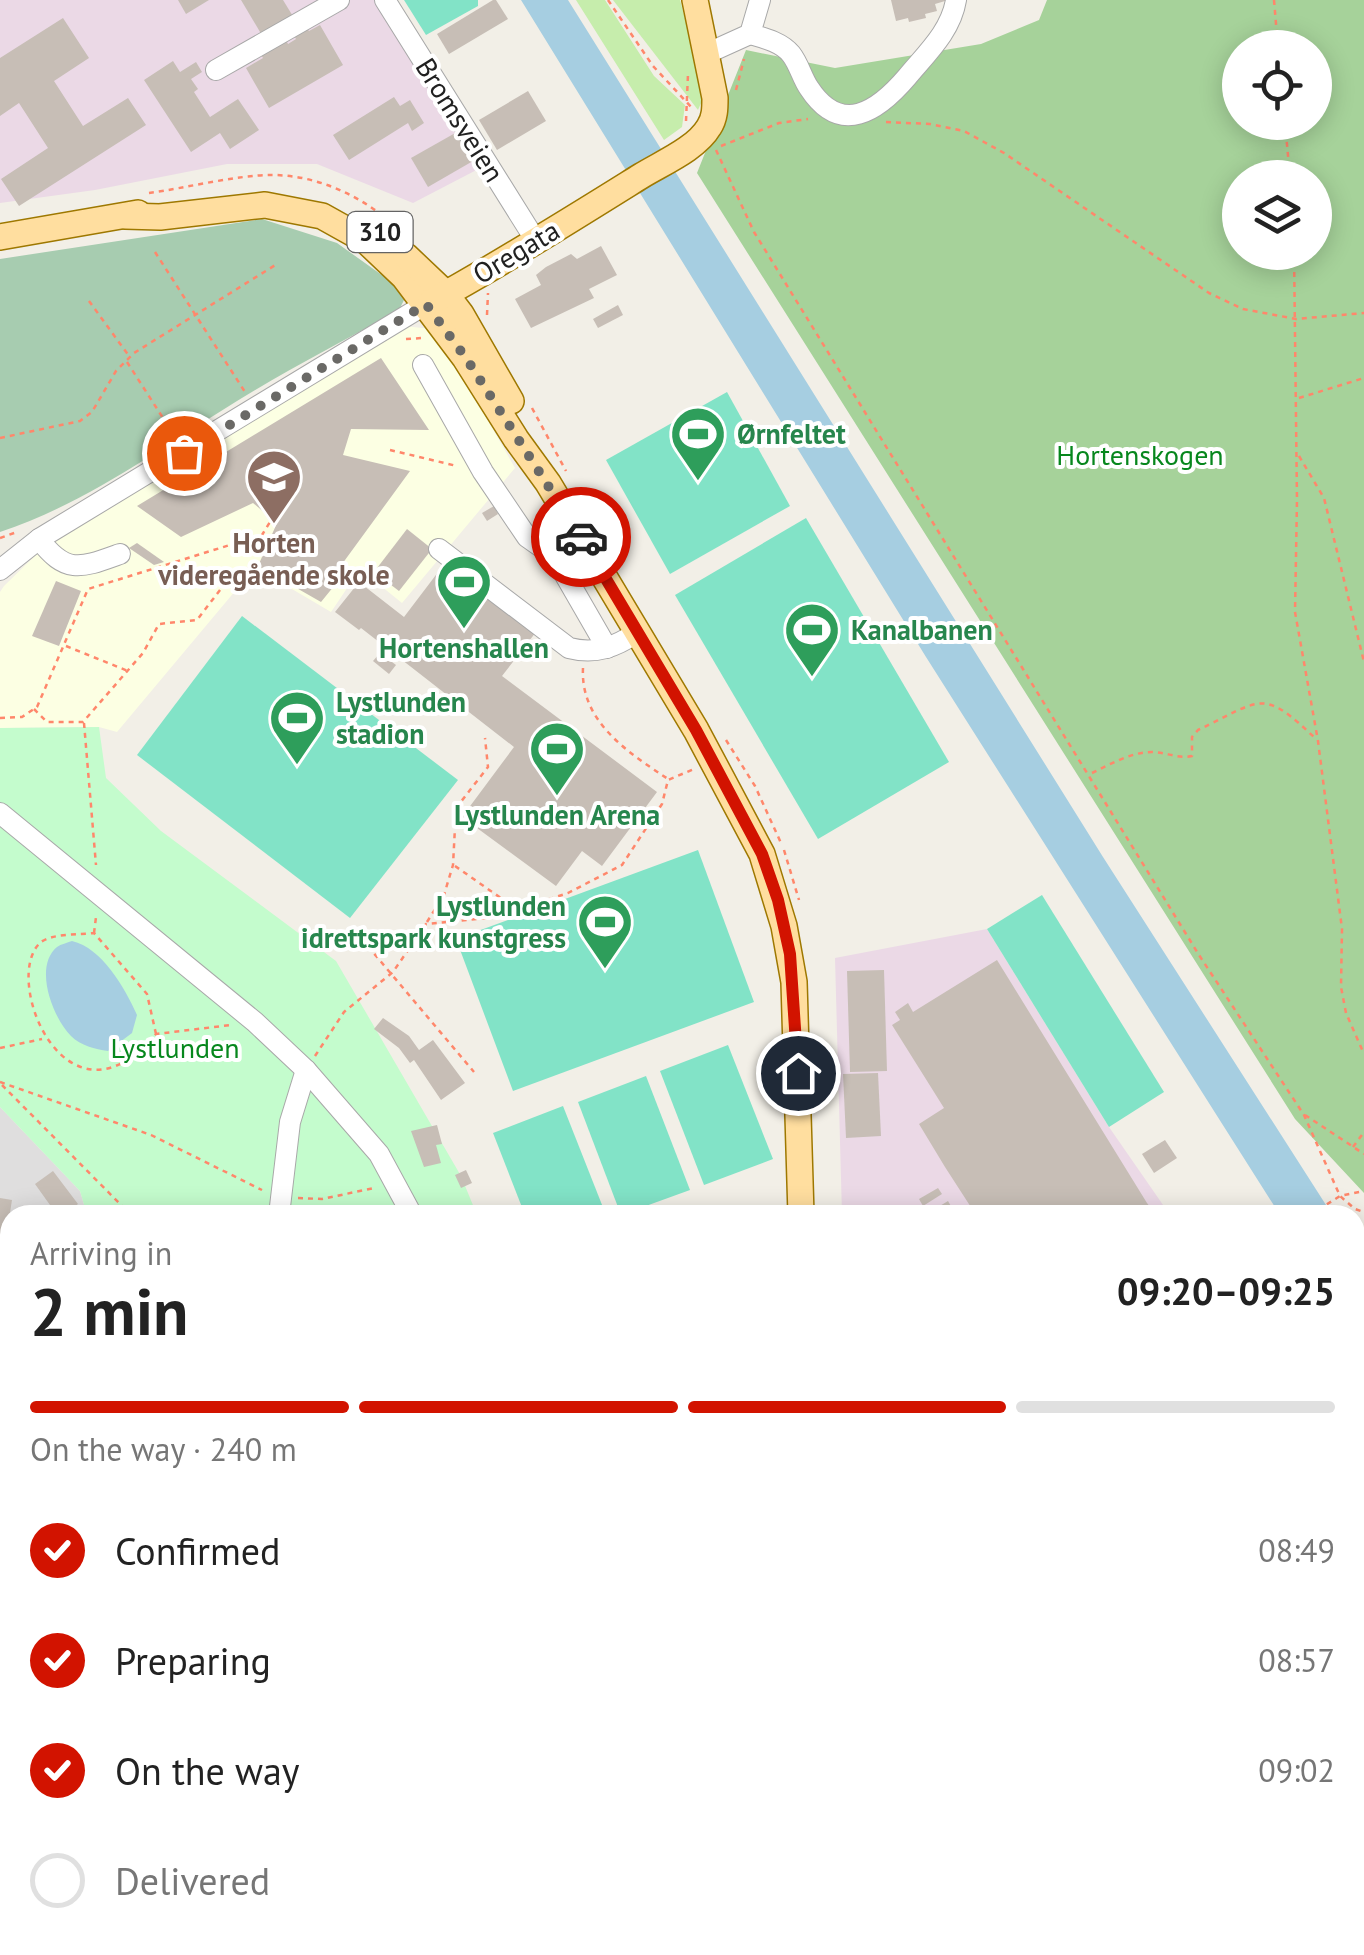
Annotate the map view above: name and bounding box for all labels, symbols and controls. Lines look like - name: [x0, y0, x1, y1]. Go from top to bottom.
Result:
- map controls: [1222, 30, 1332, 270]
- button: locate: [1222, 30, 1332, 140]
- street label: Bromsveien: [408, 51, 513, 189]
- button: layers: [1222, 160, 1332, 270]
- street label: Oregata: [466, 211, 566, 292]
- road number: 310: [348, 212, 412, 252]
- sports icon: Ørnfeltet: [668, 404, 728, 483]
- pin: [142, 411, 227, 496]
- place label: Ørnfeltet: [737, 415, 846, 452]
- icon: bag: [157, 426, 212, 481]
- park label: Hortenskogen: [1056, 436, 1224, 473]
- school or university icon: Horten videregående skole: [244, 447, 304, 526]
- courier: [531, 487, 631, 587]
- icon: car: [554, 510, 609, 565]
- place label: Horten videregående skole: [157, 524, 390, 593]
- sports icon: Hortenshallen: [434, 552, 494, 631]
- sports icon: Kanalbanen: [782, 600, 842, 679]
- place label: Kanalbanen: [851, 611, 993, 648]
- place label: Hortenshallen: [379, 629, 549, 666]
- place label: Lystlunden stadion: [336, 683, 466, 752]
- sports icon: Lystlunden stadion: [267, 688, 327, 767]
- sports icon: Lystlunden Arena: [527, 719, 587, 798]
- place label: Lystlunden Arena: [454, 796, 660, 833]
- place label: Lystlunden idrettspark kunstgress: [301, 887, 566, 956]
- sports icon: Lystlunden idrettspark kunstgress: [575, 892, 635, 971]
- park label: Lystlunden: [110, 1029, 240, 1066]
- pin: [756, 1031, 841, 1116]
- icon: home: [771, 1046, 826, 1101]
- text: Arriving in: [30, 1232, 172, 1274]
- text: 09:20–09:25: [1117, 1266, 1335, 1315]
- text: 2 min: [30, 1269, 189, 1353]
- text: On the way · 240 m: [30, 1428, 297, 1470]
- icon: check: [30, 1523, 85, 1578]
- text: Confirmed: [115, 1526, 281, 1575]
- text: 08:49: [1258, 1529, 1335, 1571]
- icon: check: [30, 1633, 85, 1688]
- text: Preparing: [115, 1636, 271, 1685]
- text: 08:57: [1258, 1639, 1335, 1681]
- icon: check: [30, 1743, 85, 1798]
- text: On the way: [115, 1746, 300, 1795]
- text: 09:02: [1258, 1749, 1335, 1791]
- text: Delivered: [115, 1856, 270, 1905]

